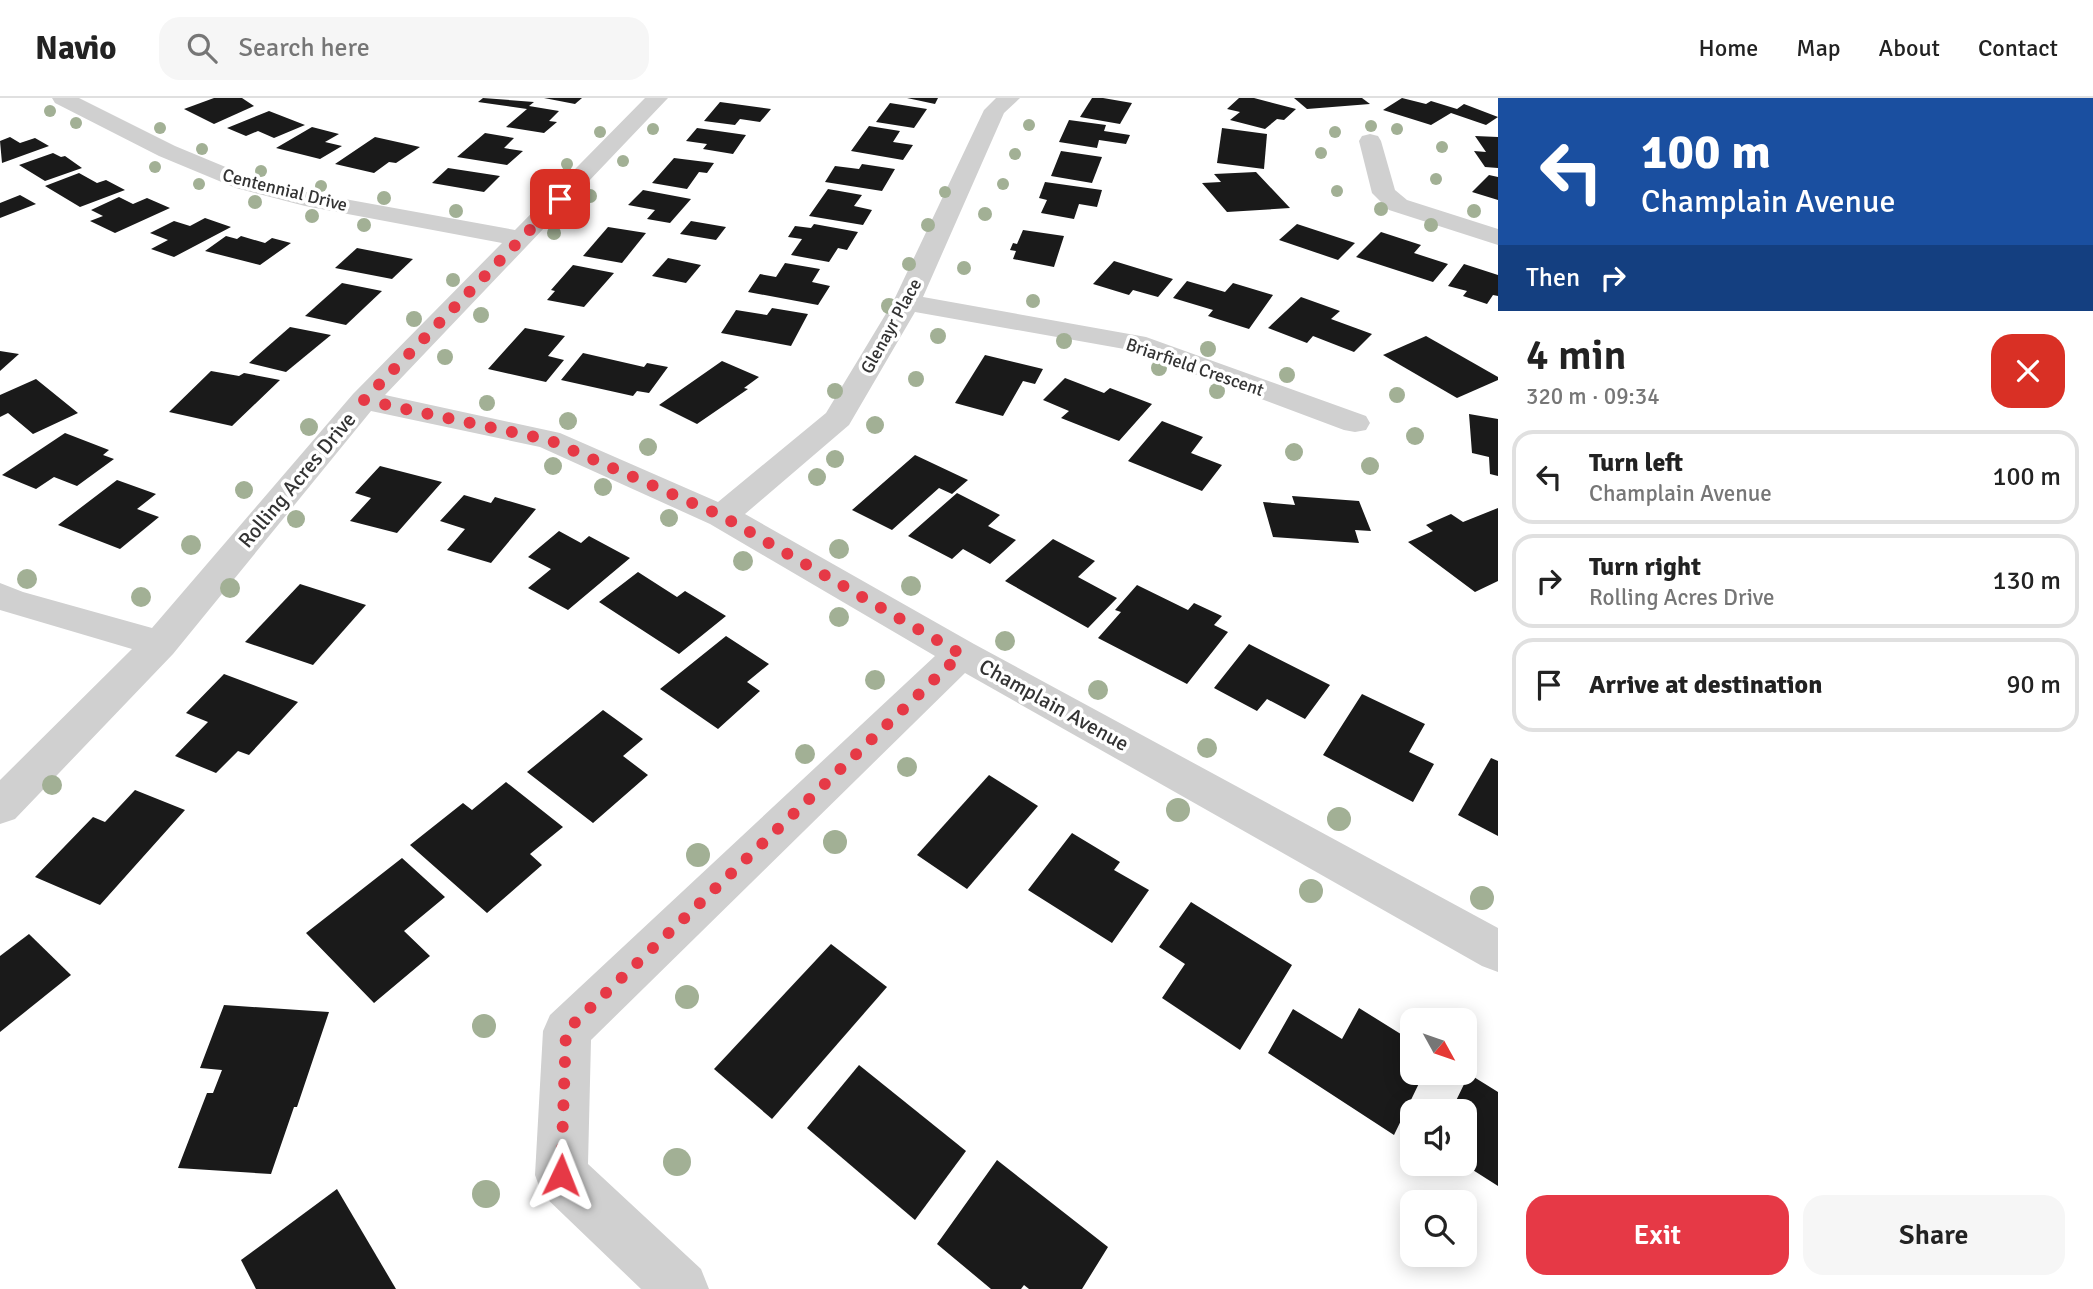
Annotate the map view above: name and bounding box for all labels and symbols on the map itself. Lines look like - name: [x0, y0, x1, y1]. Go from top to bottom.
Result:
- street label: Centennial Drive: [220, 164, 350, 216]
- pin: [530, 169, 590, 229]
- street label: Glenayr Place: [856, 275, 926, 377]
- street label: Briarfield Crescent: [1123, 333, 1267, 401]
- street label: Rolling Acres Drive: [233, 407, 361, 553]
- street label: Champlain Avenue: [975, 653, 1133, 757]
- north arrow: [1400, 1008, 1477, 1085]
- position arrow: [524, 1138, 598, 1212]

